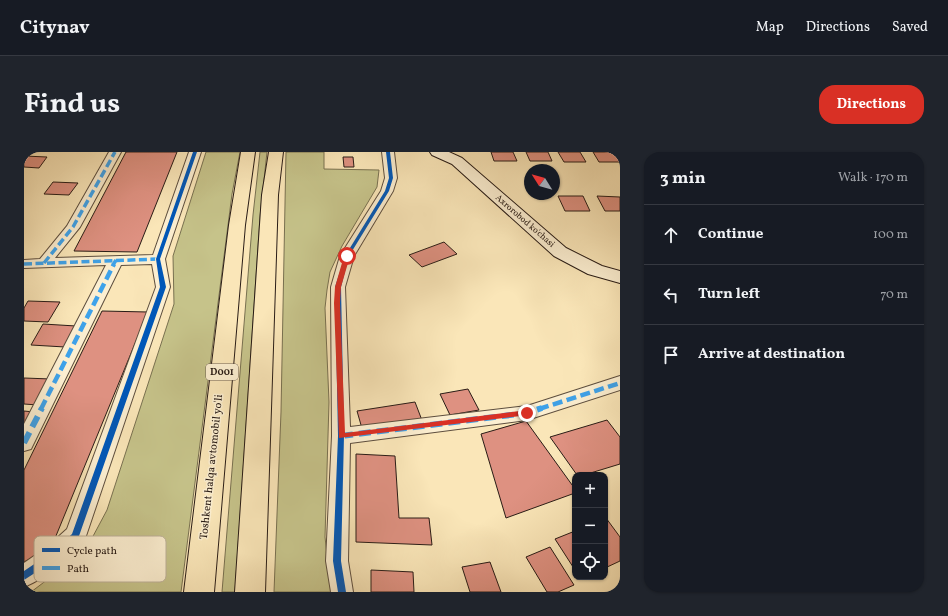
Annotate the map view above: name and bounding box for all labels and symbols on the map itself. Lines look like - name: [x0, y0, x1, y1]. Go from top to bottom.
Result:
- north arrow: [524, 164, 560, 200]
- street label: Axrorobod ko'chasi: [492, 191, 558, 251]
- route start: [338, 247, 356, 265]
- road number: D001: [206, 364, 238, 380]
- street label: Toshkent halqa avtomobil yo'li: [197, 394, 227, 540]
- route end: [518, 404, 536, 422]
- legend: [34, 536, 166, 582]
- text: Cycle path: [67, 544, 117, 559]
- text: Path: [67, 562, 90, 577]

